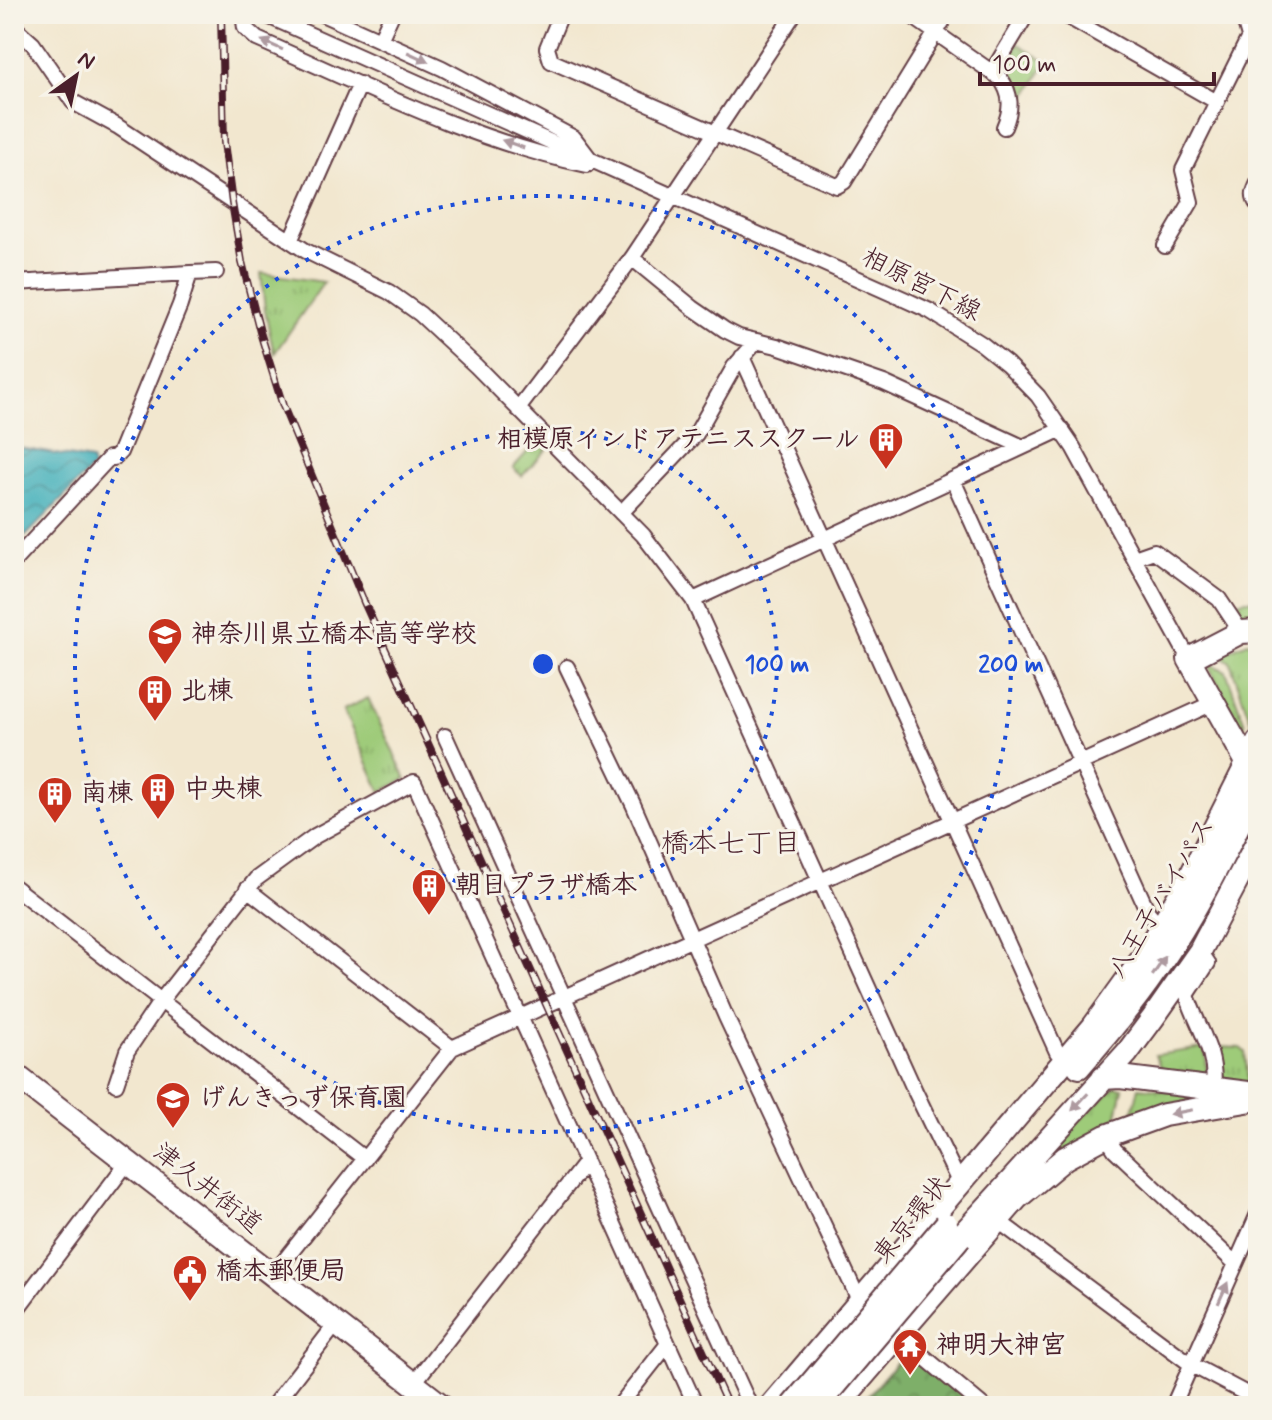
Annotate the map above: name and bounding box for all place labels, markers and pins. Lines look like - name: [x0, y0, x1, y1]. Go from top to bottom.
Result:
- building icon: 相模原インドアテニススクール: [867, 421, 905, 471]
- place label: 相模原インドアテニススクール: [497, 423, 860, 457]
- school or university icon: 神奈川県立橋本高等学校: [146, 616, 184, 666]
- place label: 神奈川県立橋本高等学校: [191, 618, 477, 652]
- centre of rings: [529, 650, 557, 678]
- building icon: 北棟: [136, 673, 174, 723]
- place label: 北棟: [181, 675, 233, 709]
- building icon: 中央棟: [139, 771, 177, 821]
- place label: 中央棟: [184, 773, 262, 807]
- building icon: 南棟: [36, 775, 74, 825]
- place label: 南棟: [81, 777, 133, 811]
- building icon: 朝日プラザ橋本: [410, 867, 448, 917]
- place label: 朝日プラザ橋本: [455, 869, 637, 903]
- school or university icon: げんきっず保育園: [154, 1080, 192, 1130]
- place label: げんきっず保育園: [199, 1082, 407, 1116]
- public building icon: 橋本郵便局: [171, 1253, 209, 1303]
- place label: 橋本郵便局: [216, 1255, 346, 1289]
- temple icon: 神明大神宮: [891, 1327, 929, 1377]
- place label: 神明大神宮: [936, 1329, 1066, 1363]

